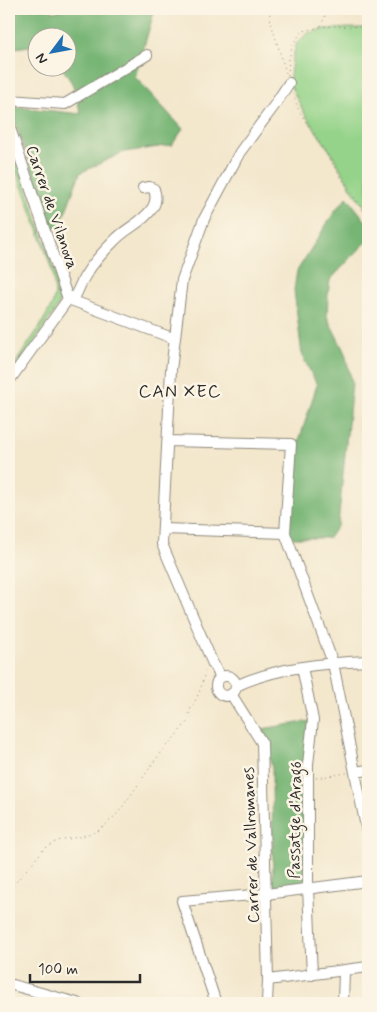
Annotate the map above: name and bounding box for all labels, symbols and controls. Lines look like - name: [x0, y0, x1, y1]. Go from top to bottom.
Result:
- north arrow: [28, 28, 78, 78]
- text: N: [32, 50, 52, 67]
- street label: Carrer de Vilanova: [21, 143, 83, 272]
- district label: CAN XEC: [138, 380, 222, 404]
- street label: Passatge d'Aragó: [284, 761, 308, 879]
- street label: Carrer de Vallromanes: [238, 766, 265, 923]
- scale bar: [30, 952, 140, 984]
- text: 100 m: [38, 960, 78, 980]

